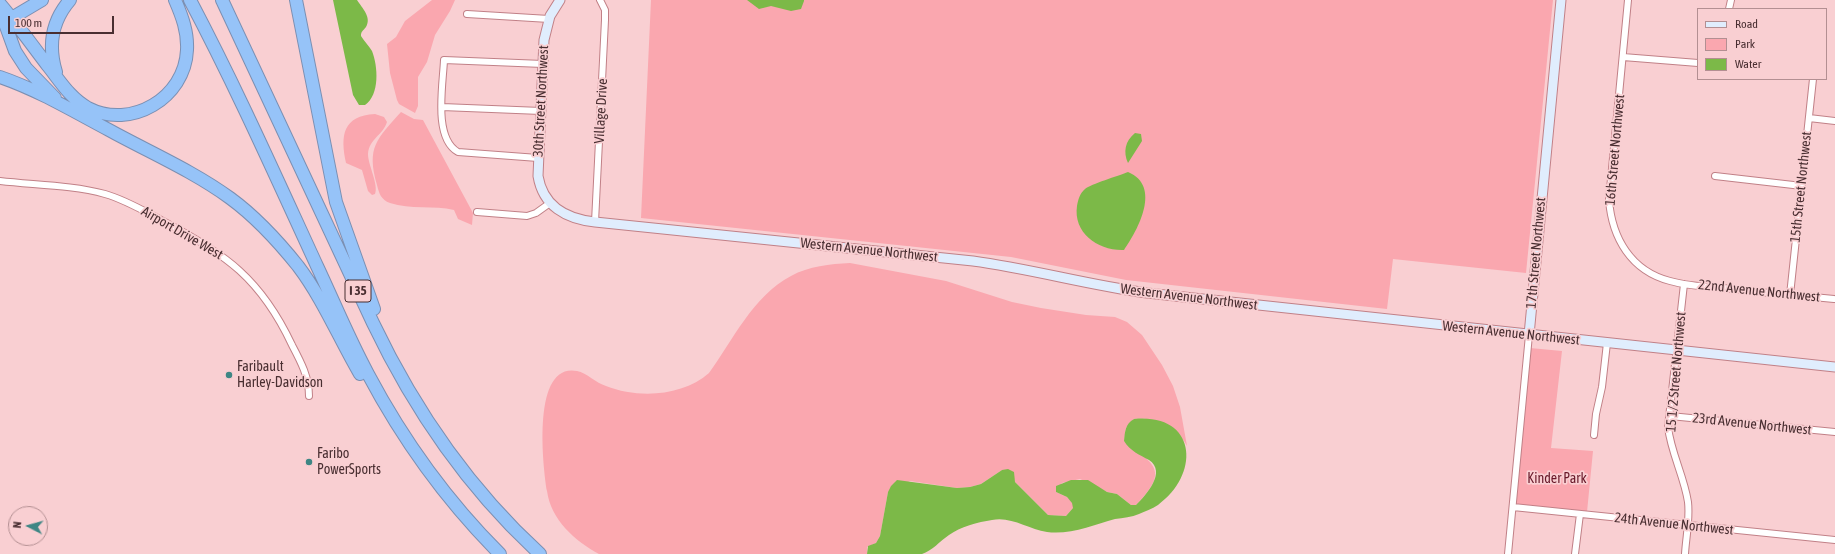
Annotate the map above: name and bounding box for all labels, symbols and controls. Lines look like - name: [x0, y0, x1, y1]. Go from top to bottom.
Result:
- scale bar: [10, 8, 116, 34]
- legend: [1697, 8, 1827, 80]
- text: 100 m: [15, 16, 42, 30]
- text: Road: [1735, 17, 1758, 31]
- text: Park: [1735, 37, 1755, 51]
- street label: 30th Street Northwest: [530, 45, 552, 157]
- text: Water: [1735, 57, 1761, 71]
- street label: Village Drive: [591, 78, 611, 144]
- street label: 16th Street Northwest: [1602, 94, 1628, 206]
- street label: 15th Street Northwest: [1787, 131, 1815, 243]
- street label: 17th Street Northwest: [1523, 197, 1549, 309]
- street label: Airport Drive West: [138, 203, 226, 263]
- street label: Western Avenue Northwest: [800, 234, 938, 266]
- street label: 22nd Avenue Northwest: [1697, 276, 1821, 306]
- road number: I 35: [345, 280, 371, 302]
- street label: Western Avenue Northwest: [1119, 280, 1259, 314]
- street label: 15 1/2 Street Northwest: [1662, 311, 1690, 433]
- street label: Western Avenue Northwest: [1442, 317, 1580, 349]
- place label: Faribault Harley-Davidson: [237, 359, 323, 392]
- marker: Faribault Harley-Davidson: [224, 370, 234, 380]
- street label: 23rd Avenue Northwest: [1692, 409, 1812, 439]
- place label: Faribo PowerSports: [317, 446, 381, 478]
- marker: Faribo PowerSports: [304, 457, 314, 467]
- park label: Kinder Park: [1527, 471, 1587, 487]
- north arrow: [8, 506, 48, 546]
- street label: 24th Avenue Northwest: [1614, 509, 1734, 539]
- text: N: [11, 521, 23, 529]

